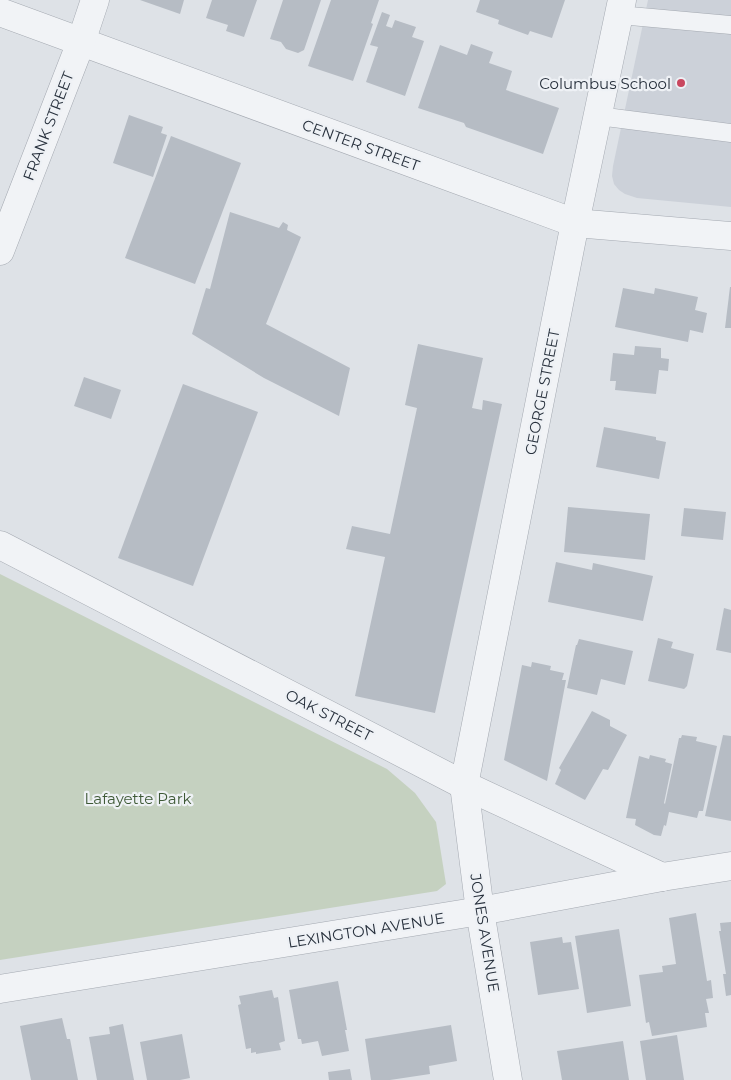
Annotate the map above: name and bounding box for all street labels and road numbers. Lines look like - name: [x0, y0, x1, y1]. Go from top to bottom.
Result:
- street label: FRANK STREET: [19, 69, 78, 183]
- street label: CENTER STREET: [300, 115, 423, 175]
- street label: GEORGE STREET: [520, 327, 564, 457]
- street label: OAK STREET: [282, 685, 376, 745]
- street label: JONES AVENUE: [466, 871, 504, 994]
- street label: LEXINGTON AVENUE: [286, 908, 446, 952]

